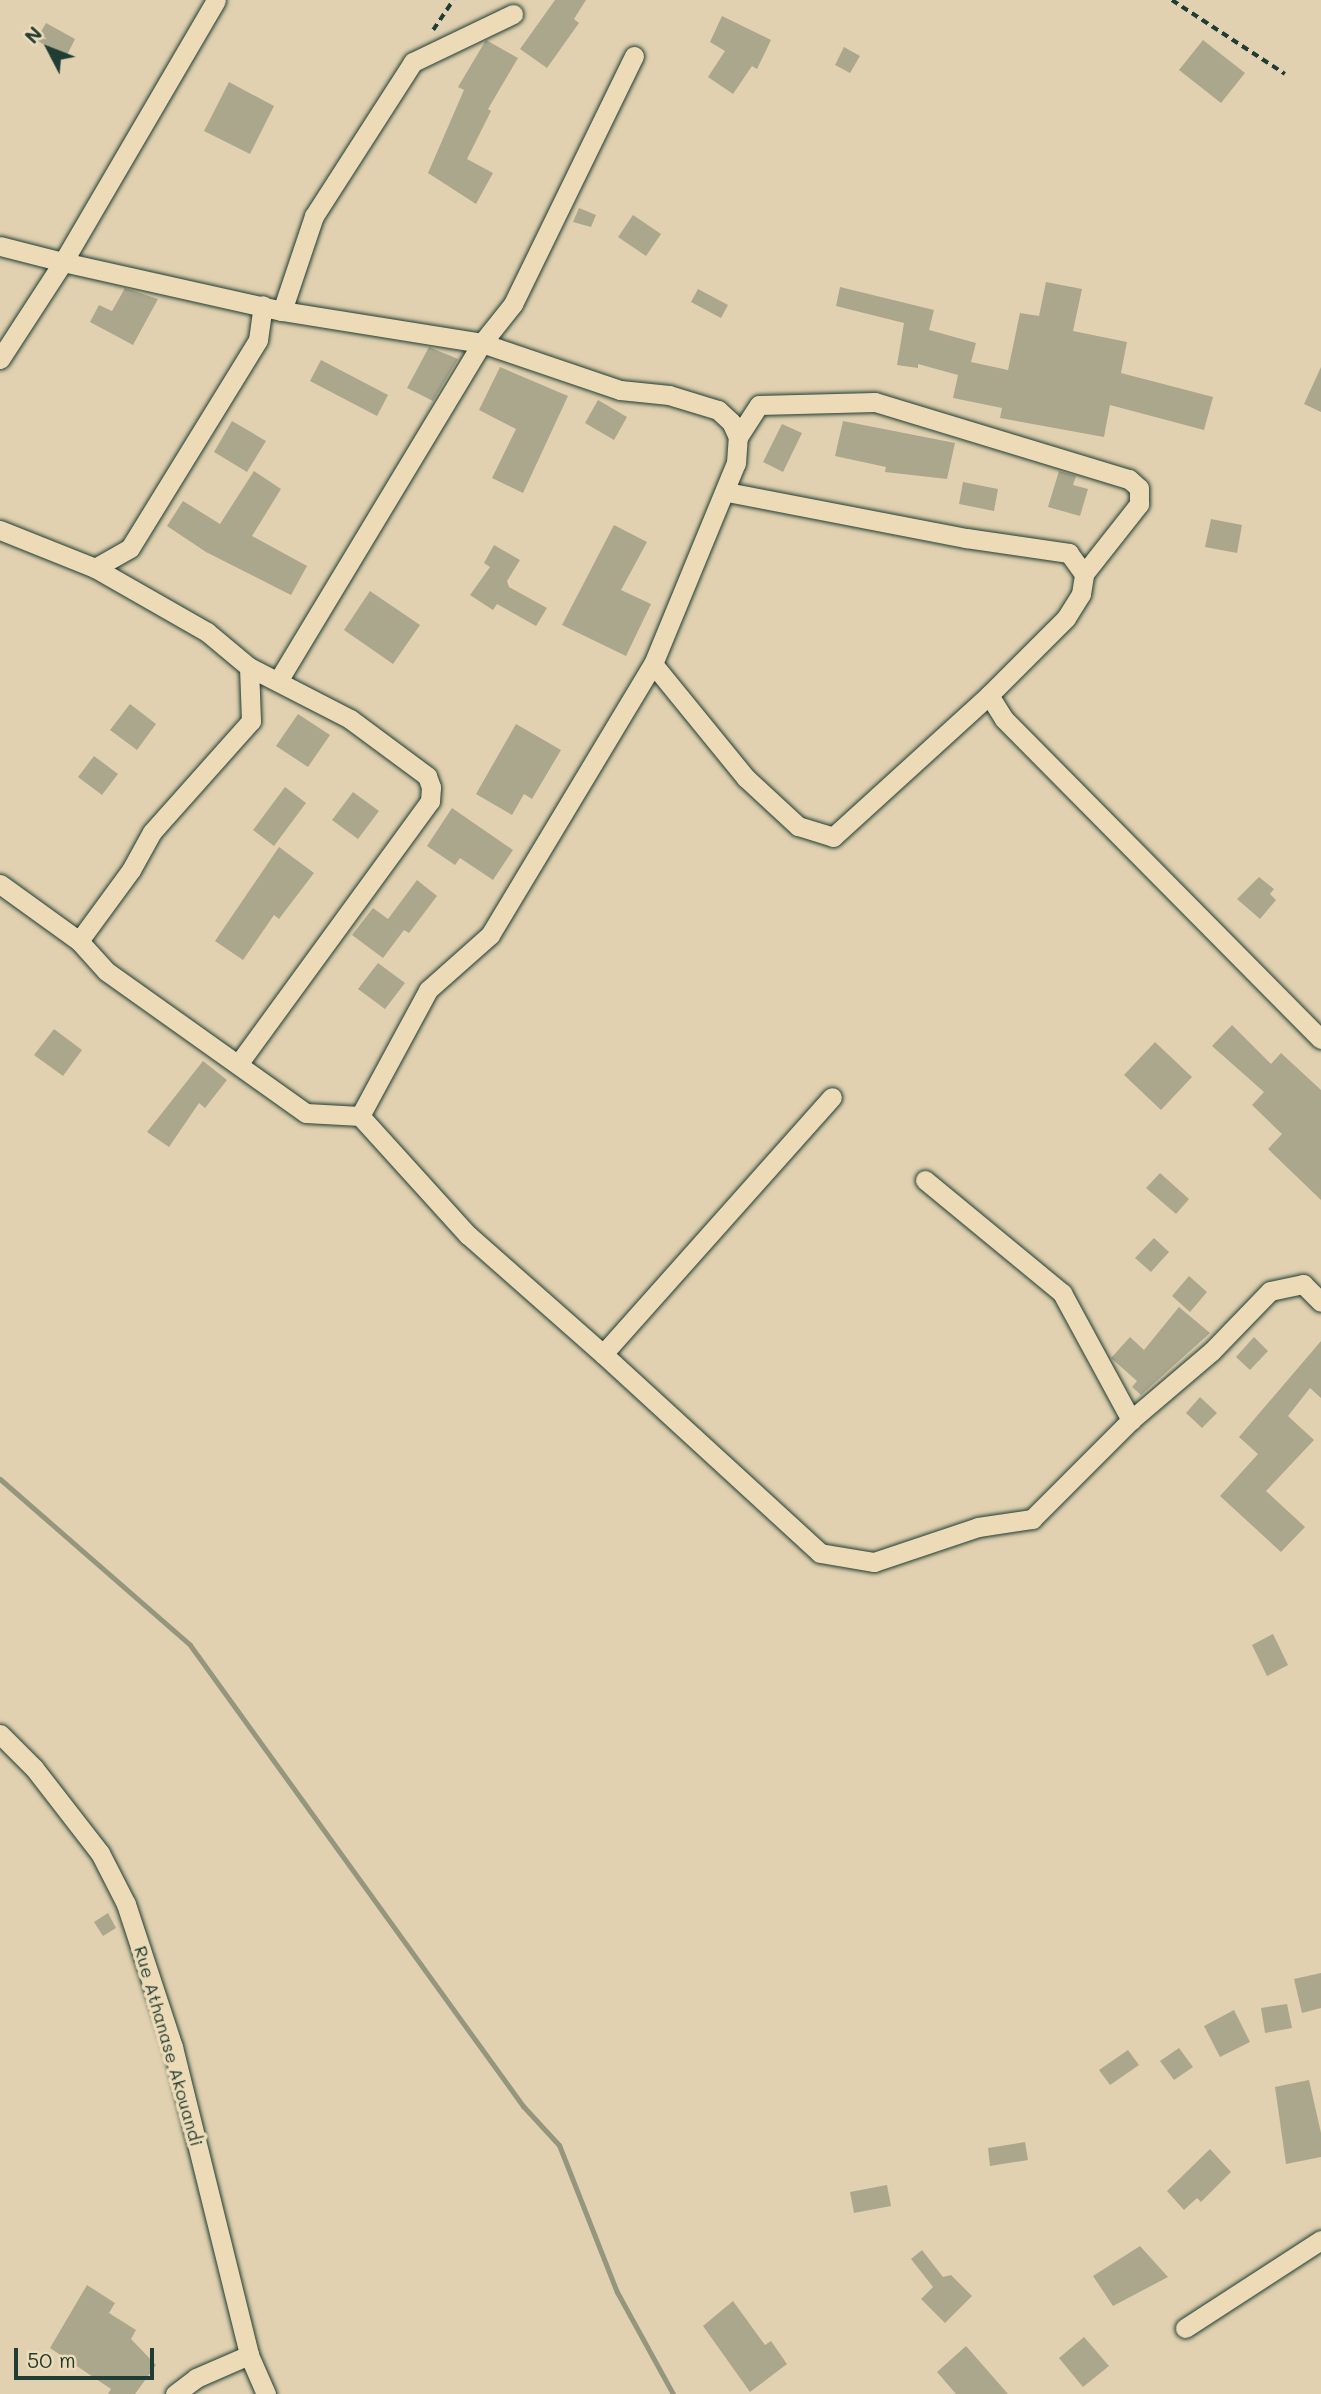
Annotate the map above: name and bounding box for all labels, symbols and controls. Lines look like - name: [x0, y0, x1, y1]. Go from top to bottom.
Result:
- north arrow: [14, 14, 84, 84]
- text: N: [19, 21, 47, 48]
- street label: Rue Athanase Akouandi: [130, 1943, 208, 2149]
- scale bar: [18, 2334, 158, 2378]
- text: 50 m: [27, 2346, 76, 2373]

